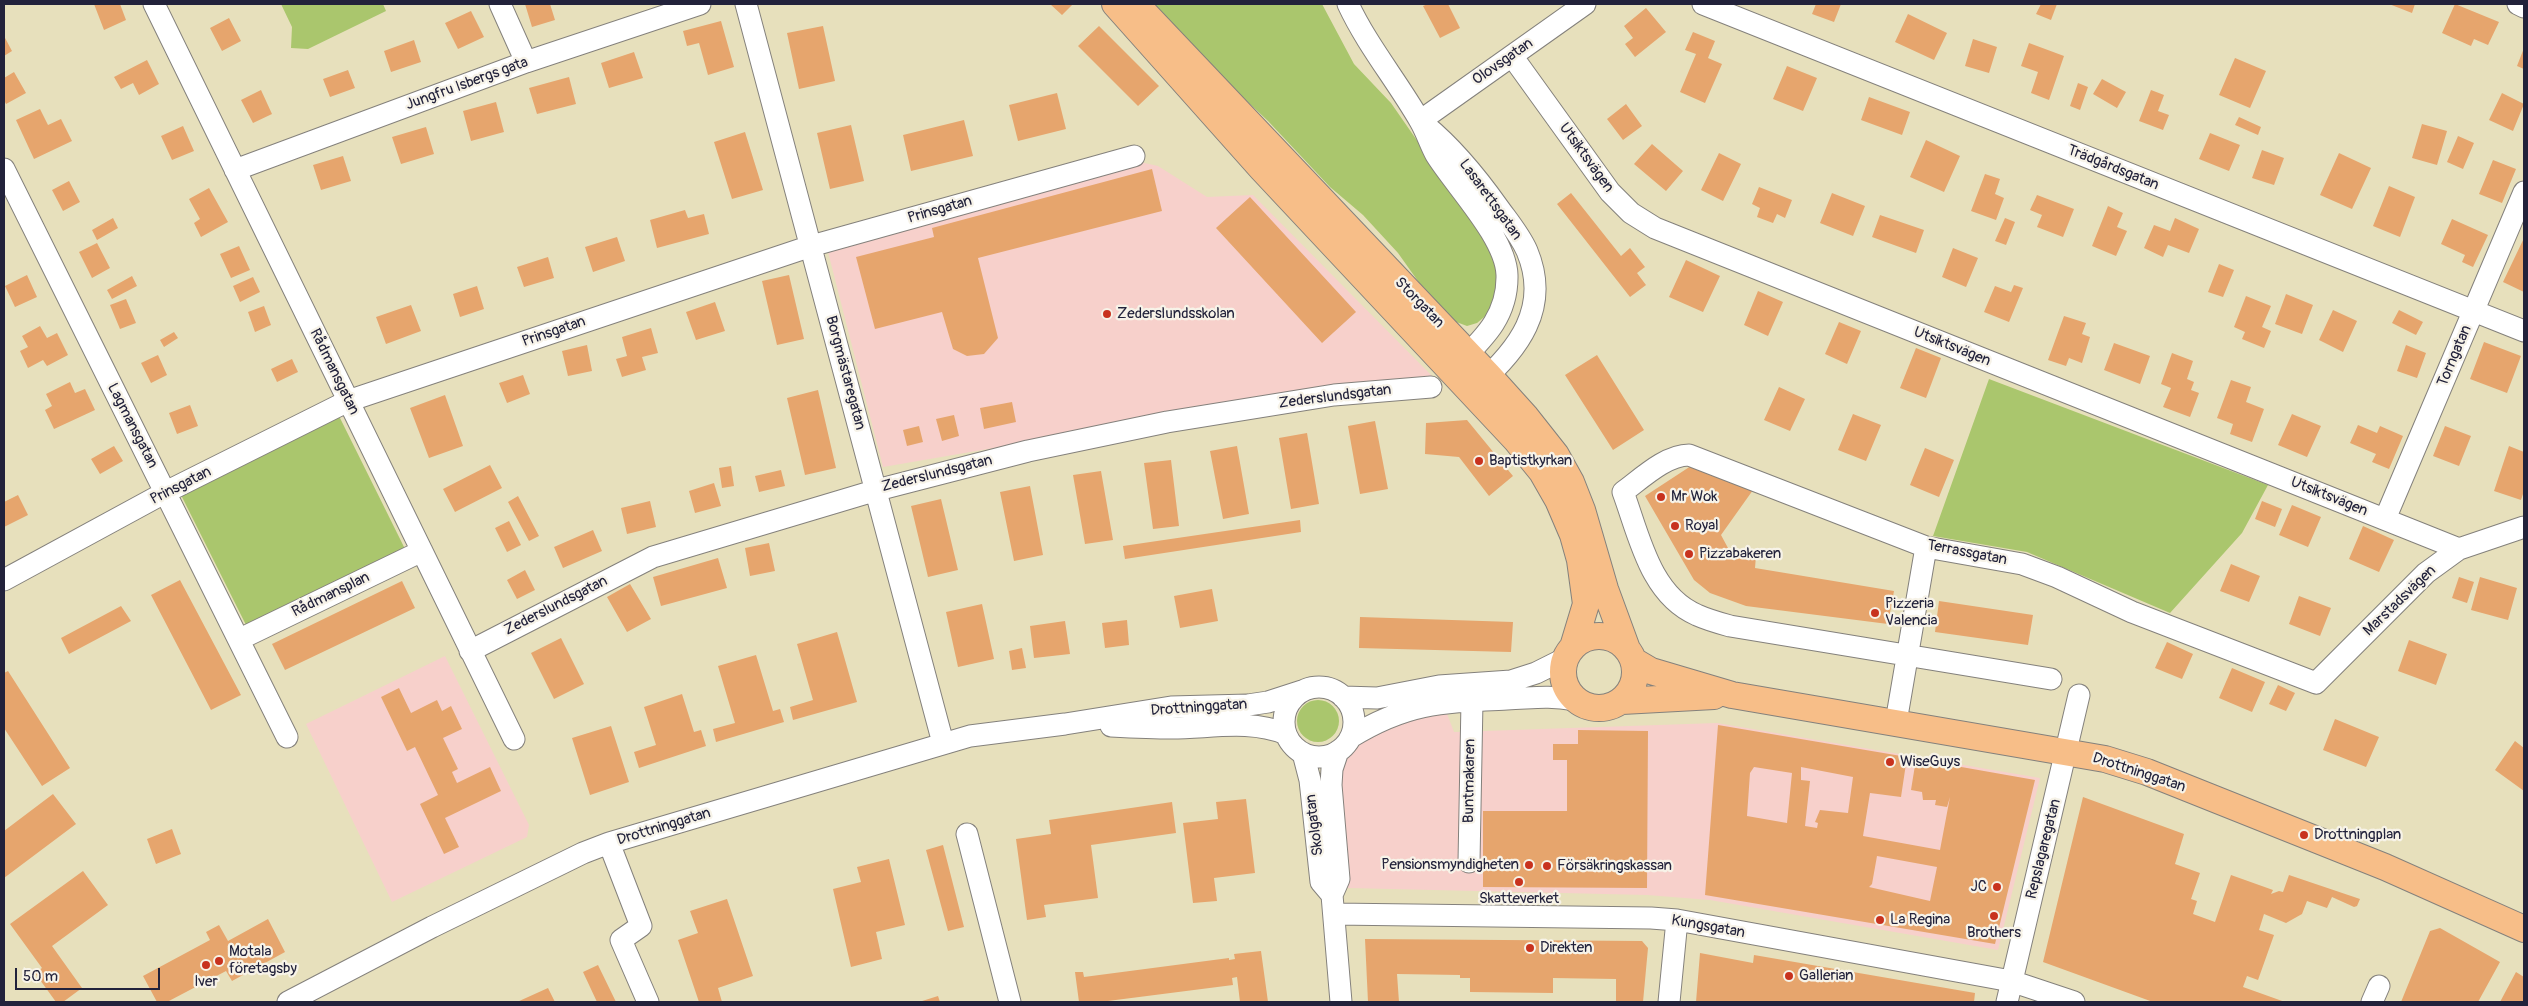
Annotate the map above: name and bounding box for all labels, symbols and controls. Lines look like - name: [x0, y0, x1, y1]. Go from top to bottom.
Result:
- street label: Olovsgatan: [1469, 35, 1537, 89]
- street label: Jungfru Isbergs gata: [403, 54, 531, 114]
- street label: Utsiktsvägen: [1555, 120, 1617, 196]
- street label: Trädgårdsgatan: [2065, 141, 2161, 195]
- street label: Lasarettsgatan: [1455, 156, 1525, 244]
- street label: Prinsgatan: [906, 192, 974, 228]
- street label: Storgatan: [1391, 274, 1447, 332]
- place label: Zederslundsskolan: [1117, 305, 1235, 323]
- marker: Zederslundsskolan: [1101, 308, 1113, 320]
- street label: Prinsgatan: [520, 313, 588, 351]
- street label: Borgmästaregatan: [821, 314, 869, 432]
- street label: Utsiktsvägen: [1911, 323, 1993, 371]
- street label: Torngatan: [2434, 323, 2476, 389]
- street label: Rådmansgatan: [305, 326, 363, 418]
- street label: Lagmansgatan: [103, 381, 161, 471]
- street label: Zederslundsgatan: [1278, 381, 1392, 413]
- street label: Zederslundsgatan: [880, 452, 994, 496]
- place label: Baptistkyrkan: [1489, 452, 1572, 470]
- marker: Baptistkyrkan: [1473, 455, 1485, 467]
- street label: Prinsgatan: [148, 463, 214, 509]
- street label: Utsiktsvägen: [2288, 473, 2370, 521]
- place label: Mr Wok: [1671, 488, 1718, 506]
- marker: Mr Wok: [1655, 491, 1667, 503]
- place label: Royal: [1685, 517, 1719, 535]
- marker: Royal: [1669, 520, 1681, 532]
- street label: Terrassgatan: [1926, 536, 2008, 570]
- place label: Pizzabakeren: [1699, 545, 1781, 563]
- marker: Pizzabakeren: [1683, 548, 1695, 560]
- street label: Marstadsvägen: [2360, 562, 2440, 640]
- street label: Rådmansplan: [289, 568, 373, 622]
- street label: Zederslundsgatan: [501, 572, 611, 640]
- place label: Pizzeria Valencia: [1885, 595, 1937, 630]
- marker: Pizzeria Valencia: [1869, 607, 1881, 619]
- street label: Drottninggatan: [1150, 696, 1248, 720]
- street label: Buntmakaren: [1460, 739, 1480, 823]
- street label: Drottninggatan: [2090, 749, 2188, 797]
- place label: WiseGuys: [1900, 753, 1960, 771]
- marker: WiseGuys: [1884, 756, 1896, 768]
- street label: Skolgatan: [1302, 793, 1328, 857]
- street label: Repslagaregatan: [2023, 797, 2065, 901]
- street label: Drottninggatan: [615, 804, 713, 850]
- place label: Drottningplan: [2314, 826, 2401, 844]
- marker: Drottningplan: [2298, 829, 2310, 841]
- place label: Pensionsmyndigheten: [1381, 856, 1519, 874]
- place label: Försäkringskassan: [1557, 857, 1672, 875]
- marker: Pensionsmyndigheten: [1523, 859, 1535, 871]
- marker: Försäkringskassan: [1541, 860, 1553, 872]
- marker: Skatteverket: [1513, 876, 1525, 888]
- place label: JC: [1971, 878, 1987, 896]
- marker: JC: [1991, 881, 2003, 893]
- place label: Skatteverket: [1479, 890, 1559, 908]
- marker: Brothers: [1988, 910, 2000, 922]
- place label: La Regina: [1890, 911, 1950, 929]
- street label: Kungsgatan: [1670, 912, 1746, 942]
- marker: La Regina: [1874, 914, 1886, 926]
- place label: Brothers: [1967, 924, 2021, 942]
- place label: Direkten: [1540, 939, 1592, 957]
- marker: Direkten: [1524, 942, 1536, 954]
- place label: Motala företagsby: [229, 943, 297, 978]
- marker: Motala företagsby: [213, 955, 225, 967]
- scale bar: [18, 958, 162, 990]
- marker: Iver: [200, 959, 212, 971]
- text: 50 m: [23, 967, 58, 986]
- place label: Gallerian: [1799, 967, 1853, 985]
- marker: Gallerian: [1783, 970, 1795, 982]
- place label: Iver: [194, 973, 218, 991]

